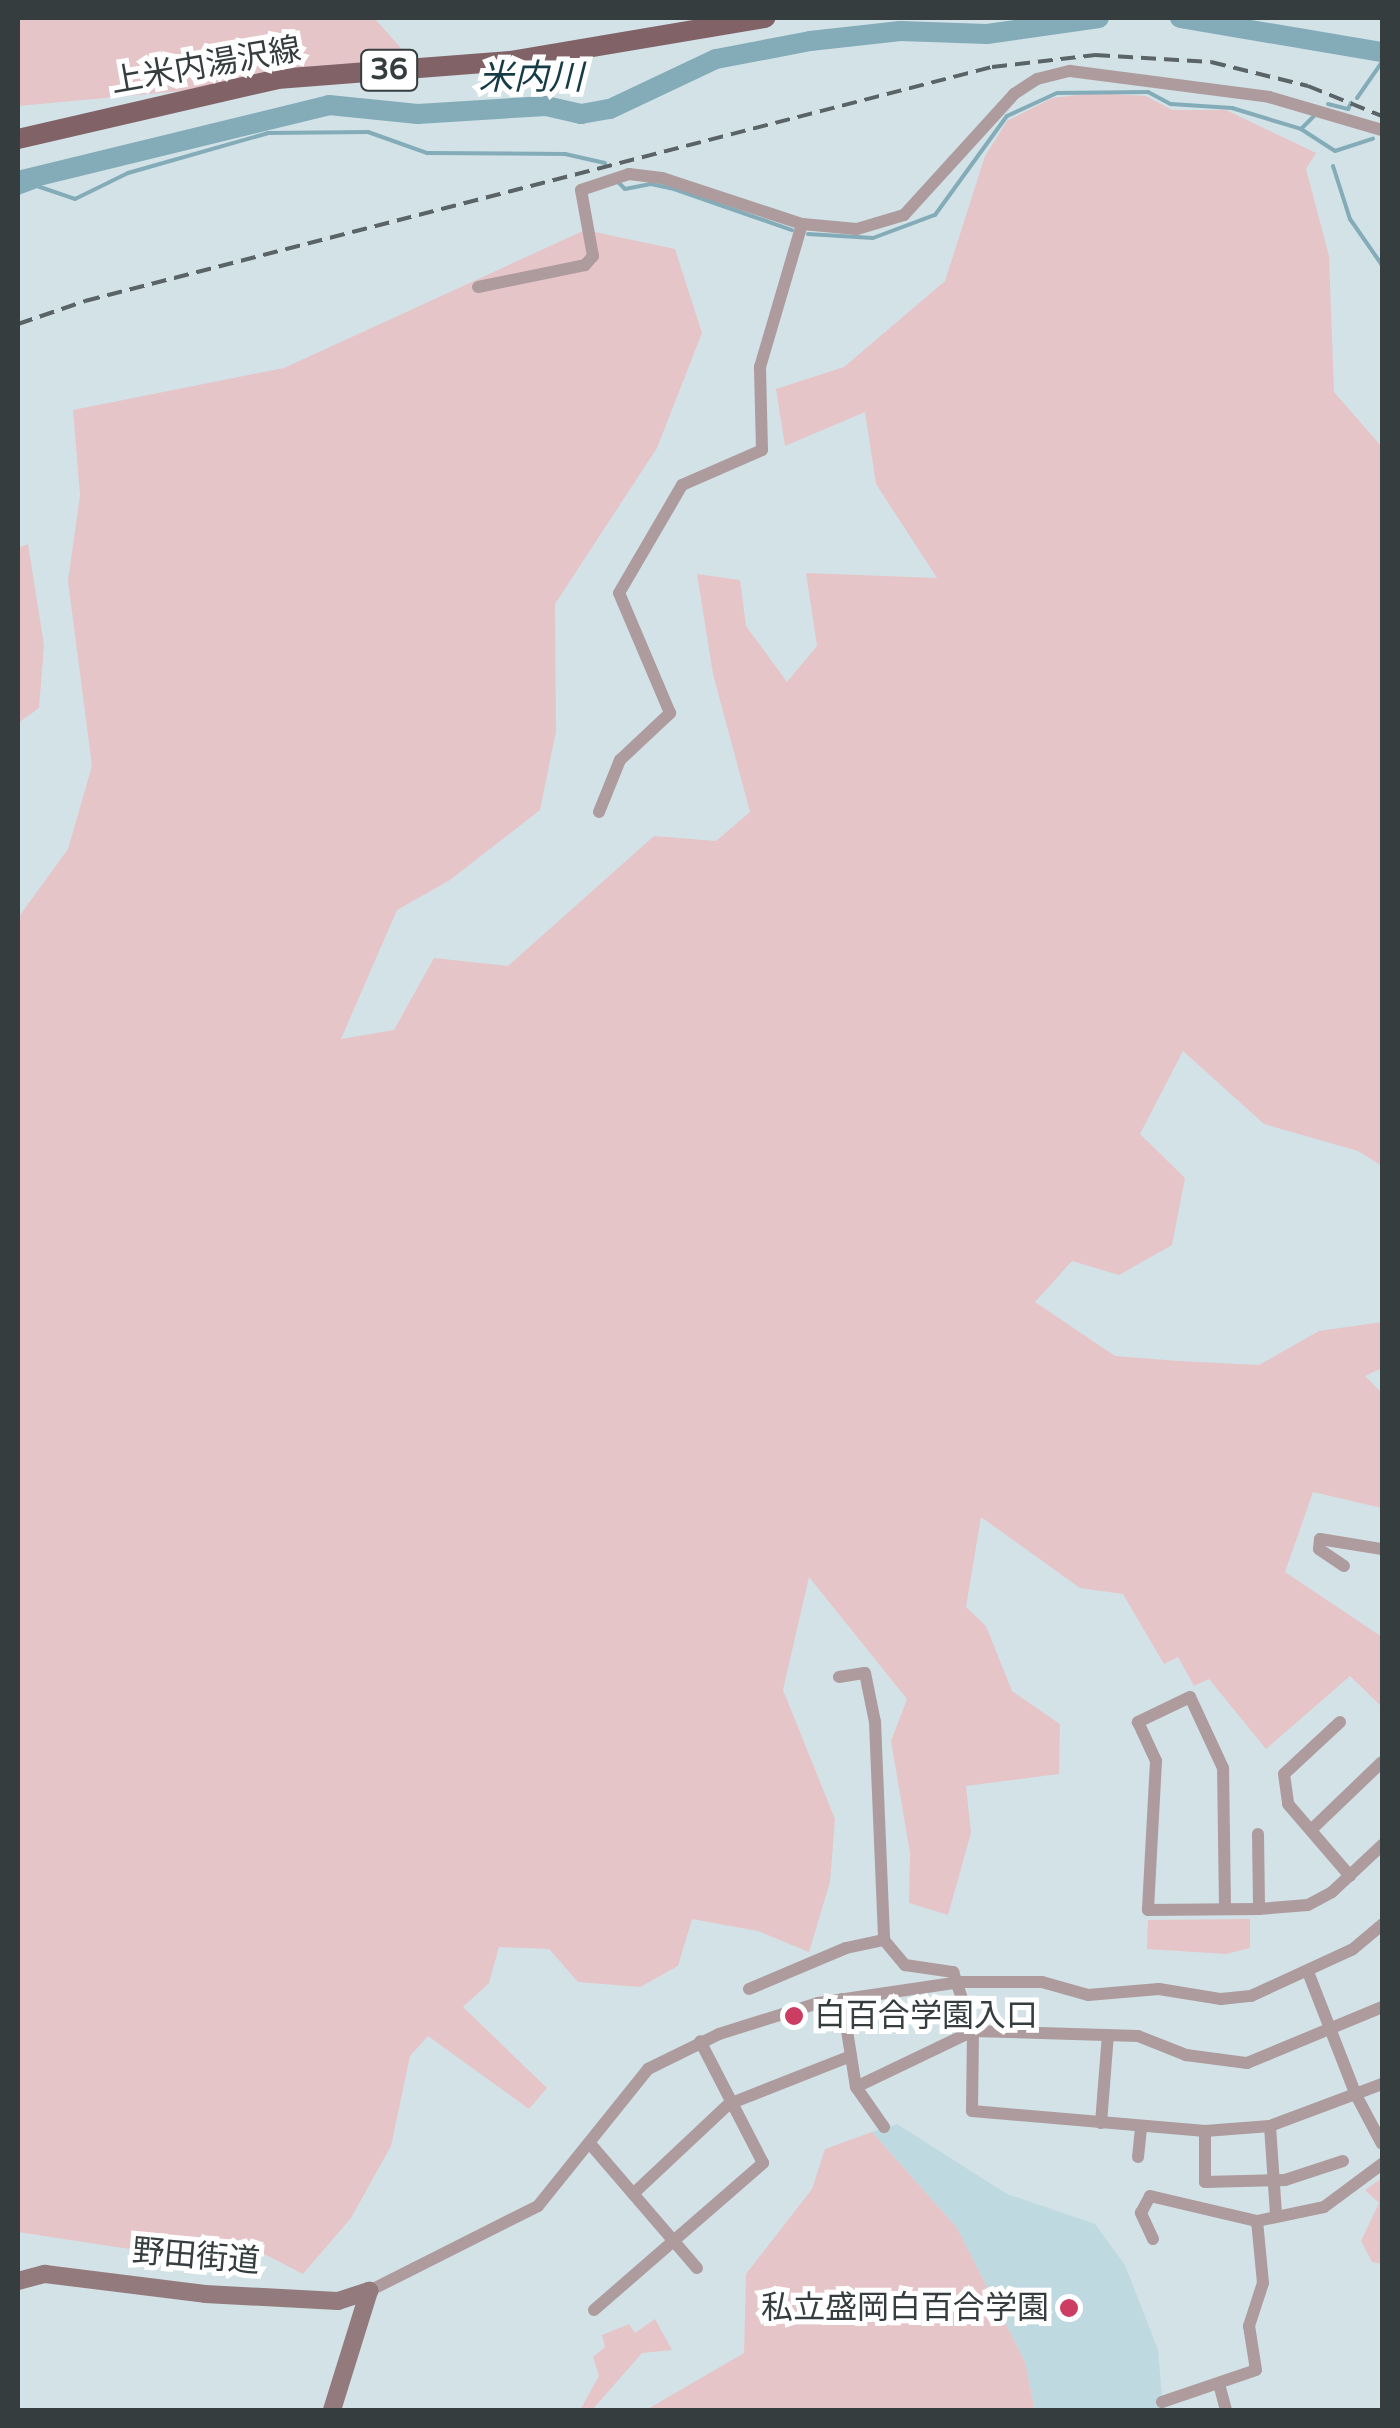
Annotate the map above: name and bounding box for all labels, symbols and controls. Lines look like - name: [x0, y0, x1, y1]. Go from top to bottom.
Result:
- street label: 上米内湯沢線: [108, 30, 304, 102]
- road number: 36: [359, 45, 419, 95]
- water label: 米内川: [479, 57, 583, 99]
- place label: 白百合学園入口: [814, 1997, 1038, 2035]
- marker: 白百合学園入口: [783, 2005, 805, 2027]
- street label: 野田街道: [131, 2232, 261, 2282]
- place label: 私立盛岡白百合学園: [761, 2289, 1049, 2327]
- marker: 私立盛岡白百合学園: [1058, 2297, 1080, 2319]

